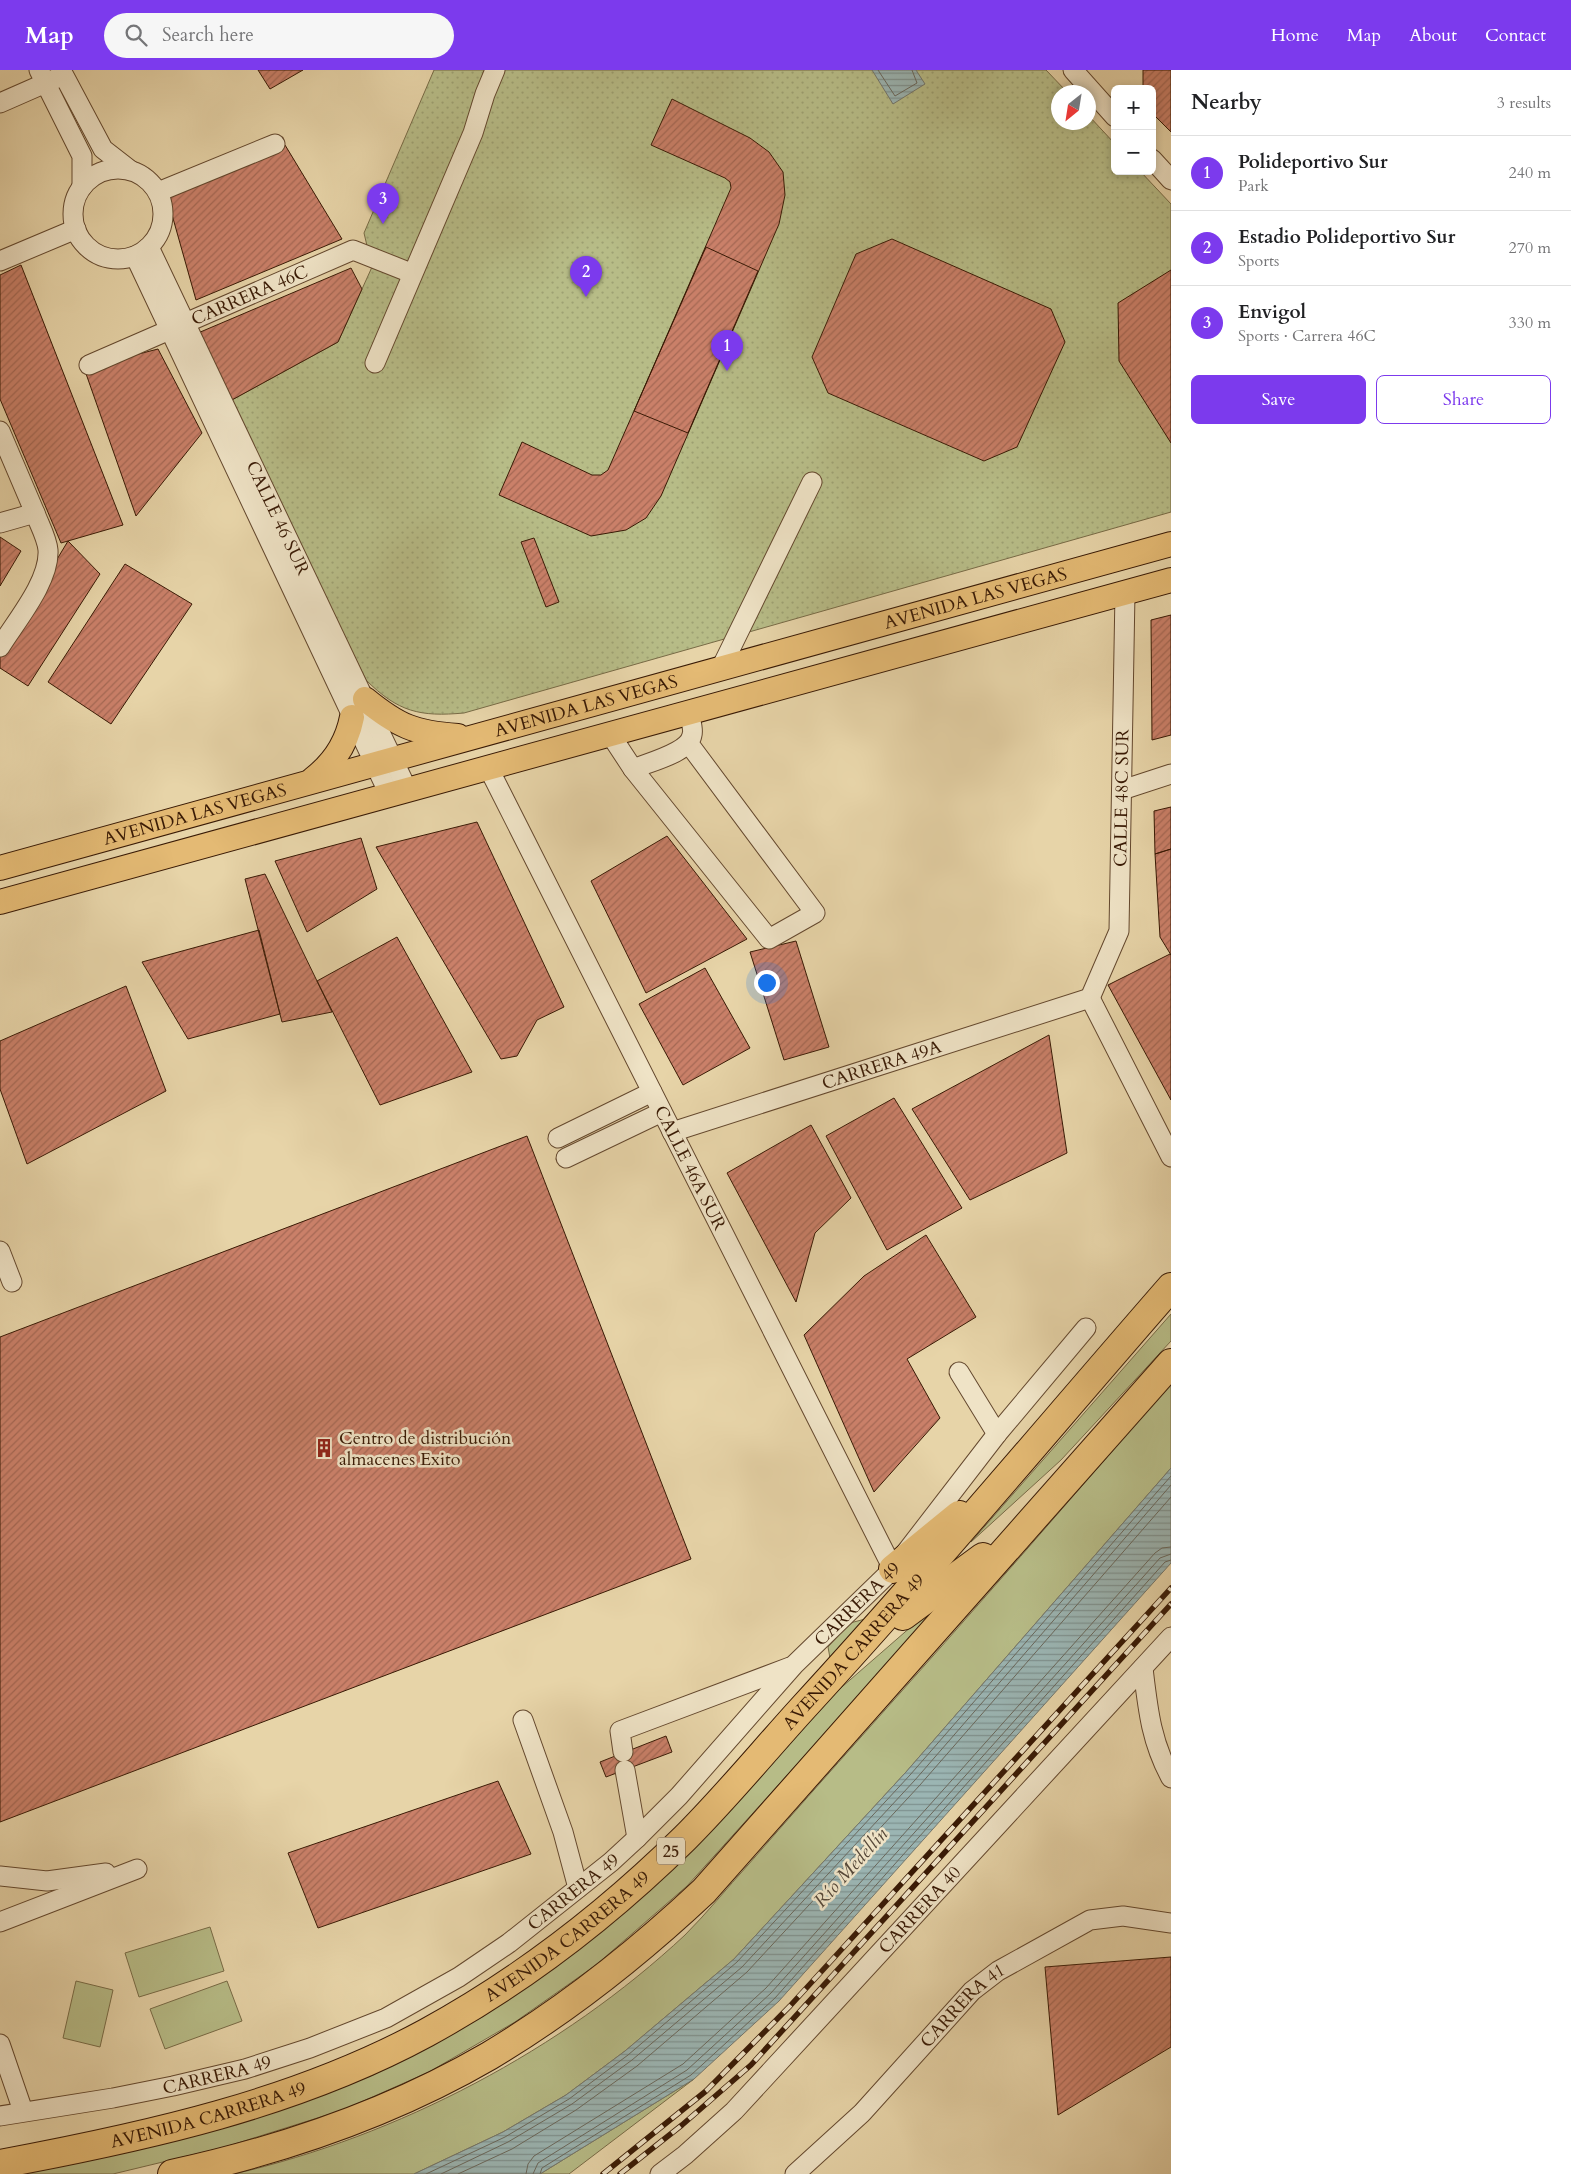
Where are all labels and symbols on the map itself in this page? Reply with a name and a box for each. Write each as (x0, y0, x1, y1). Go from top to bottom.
north arrow (1051, 85, 1096, 130)
pin: 3 (367, 183, 399, 224)
pin: 2 (570, 256, 602, 297)
street label: CARRERA 46C (187, 259, 312, 332)
pin: 1 (711, 330, 743, 371)
street label: CALLE 46 SUR (240, 457, 316, 580)
street label: AVENIDA LAS VEGAS (881, 561, 1070, 636)
street label: AVENIDA LAS VEGAS (492, 669, 681, 744)
street label: CALLE 48C SUR (1108, 729, 1136, 867)
street label: AVENIDA LAS VEGAS (100, 777, 289, 852)
your location (754, 970, 780, 996)
street label: CARRERA 49A (819, 1034, 945, 1096)
street label: CALLE 46A SUR (648, 1101, 732, 1235)
place label: Centro de distribución almacenes Exito (339, 1426, 512, 1472)
building icon: Centro de distribución almacenes Exito (313, 1437, 335, 1459)
street label: CARRERA 49 (809, 1557, 907, 1652)
street label: AVENIDA CARRERA 49 (777, 1568, 931, 1736)
water label: Río Medellín (808, 1822, 894, 1913)
road number: 25 (657, 1838, 685, 1864)
street label: CARRERA 49 (522, 1848, 625, 1937)
street label: CARRERA 40 (873, 1861, 967, 1959)
street label: AVENIDA CARRERA 49 (480, 1865, 655, 2008)
street label: CARRERA 41 (915, 1958, 1010, 2054)
street label: CARRERA 49 (161, 2049, 275, 2101)
street label: AVENIDA CARRERA 49 (108, 2076, 310, 2155)

